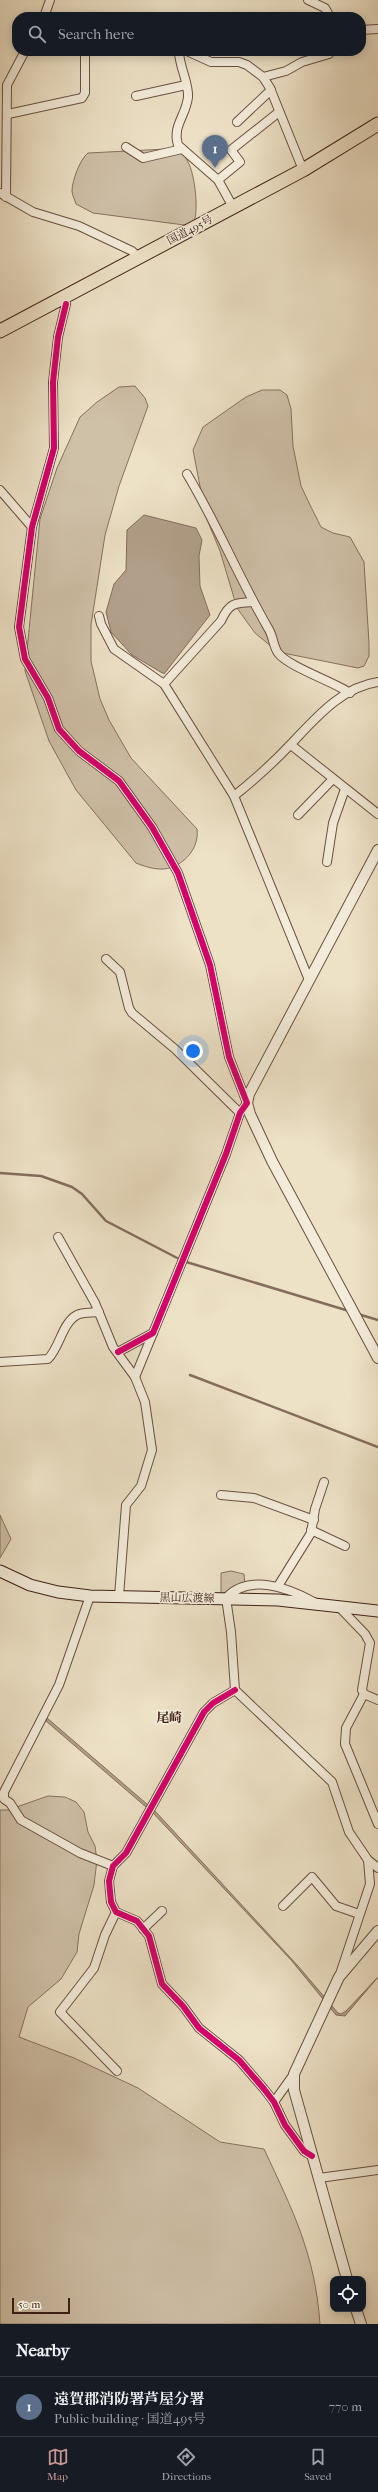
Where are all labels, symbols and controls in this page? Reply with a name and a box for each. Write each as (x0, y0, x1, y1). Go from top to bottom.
search box (12, 12, 366, 56)
icon: search (26, 23, 48, 45)
text: Search here (58, 25, 134, 43)
pin: 1 (202, 135, 228, 168)
street label: 国道495号 (165, 213, 215, 247)
your location (183, 1041, 203, 1061)
street label: 黒山広渡線 (159, 1591, 215, 1605)
district label: 尾崎 (156, 1710, 182, 1725)
map controls (330, 2276, 366, 2312)
button: locate (330, 2276, 366, 2312)
scale bar (12, 2296, 70, 2315)
text: 50 m (18, 2298, 40, 2311)
text: Nearby (16, 2340, 70, 2360)
text: 遠賀郡消防署芦屋分署 (54, 2390, 204, 2408)
text: 1 (27, 2399, 31, 2414)
text: 770 m (329, 2399, 362, 2414)
text: Public building · 国道495号 (54, 2411, 206, 2426)
tab: Map (47, 2446, 69, 2483)
tab: Directions (162, 2446, 211, 2483)
tab: Saved (304, 2446, 331, 2483)

